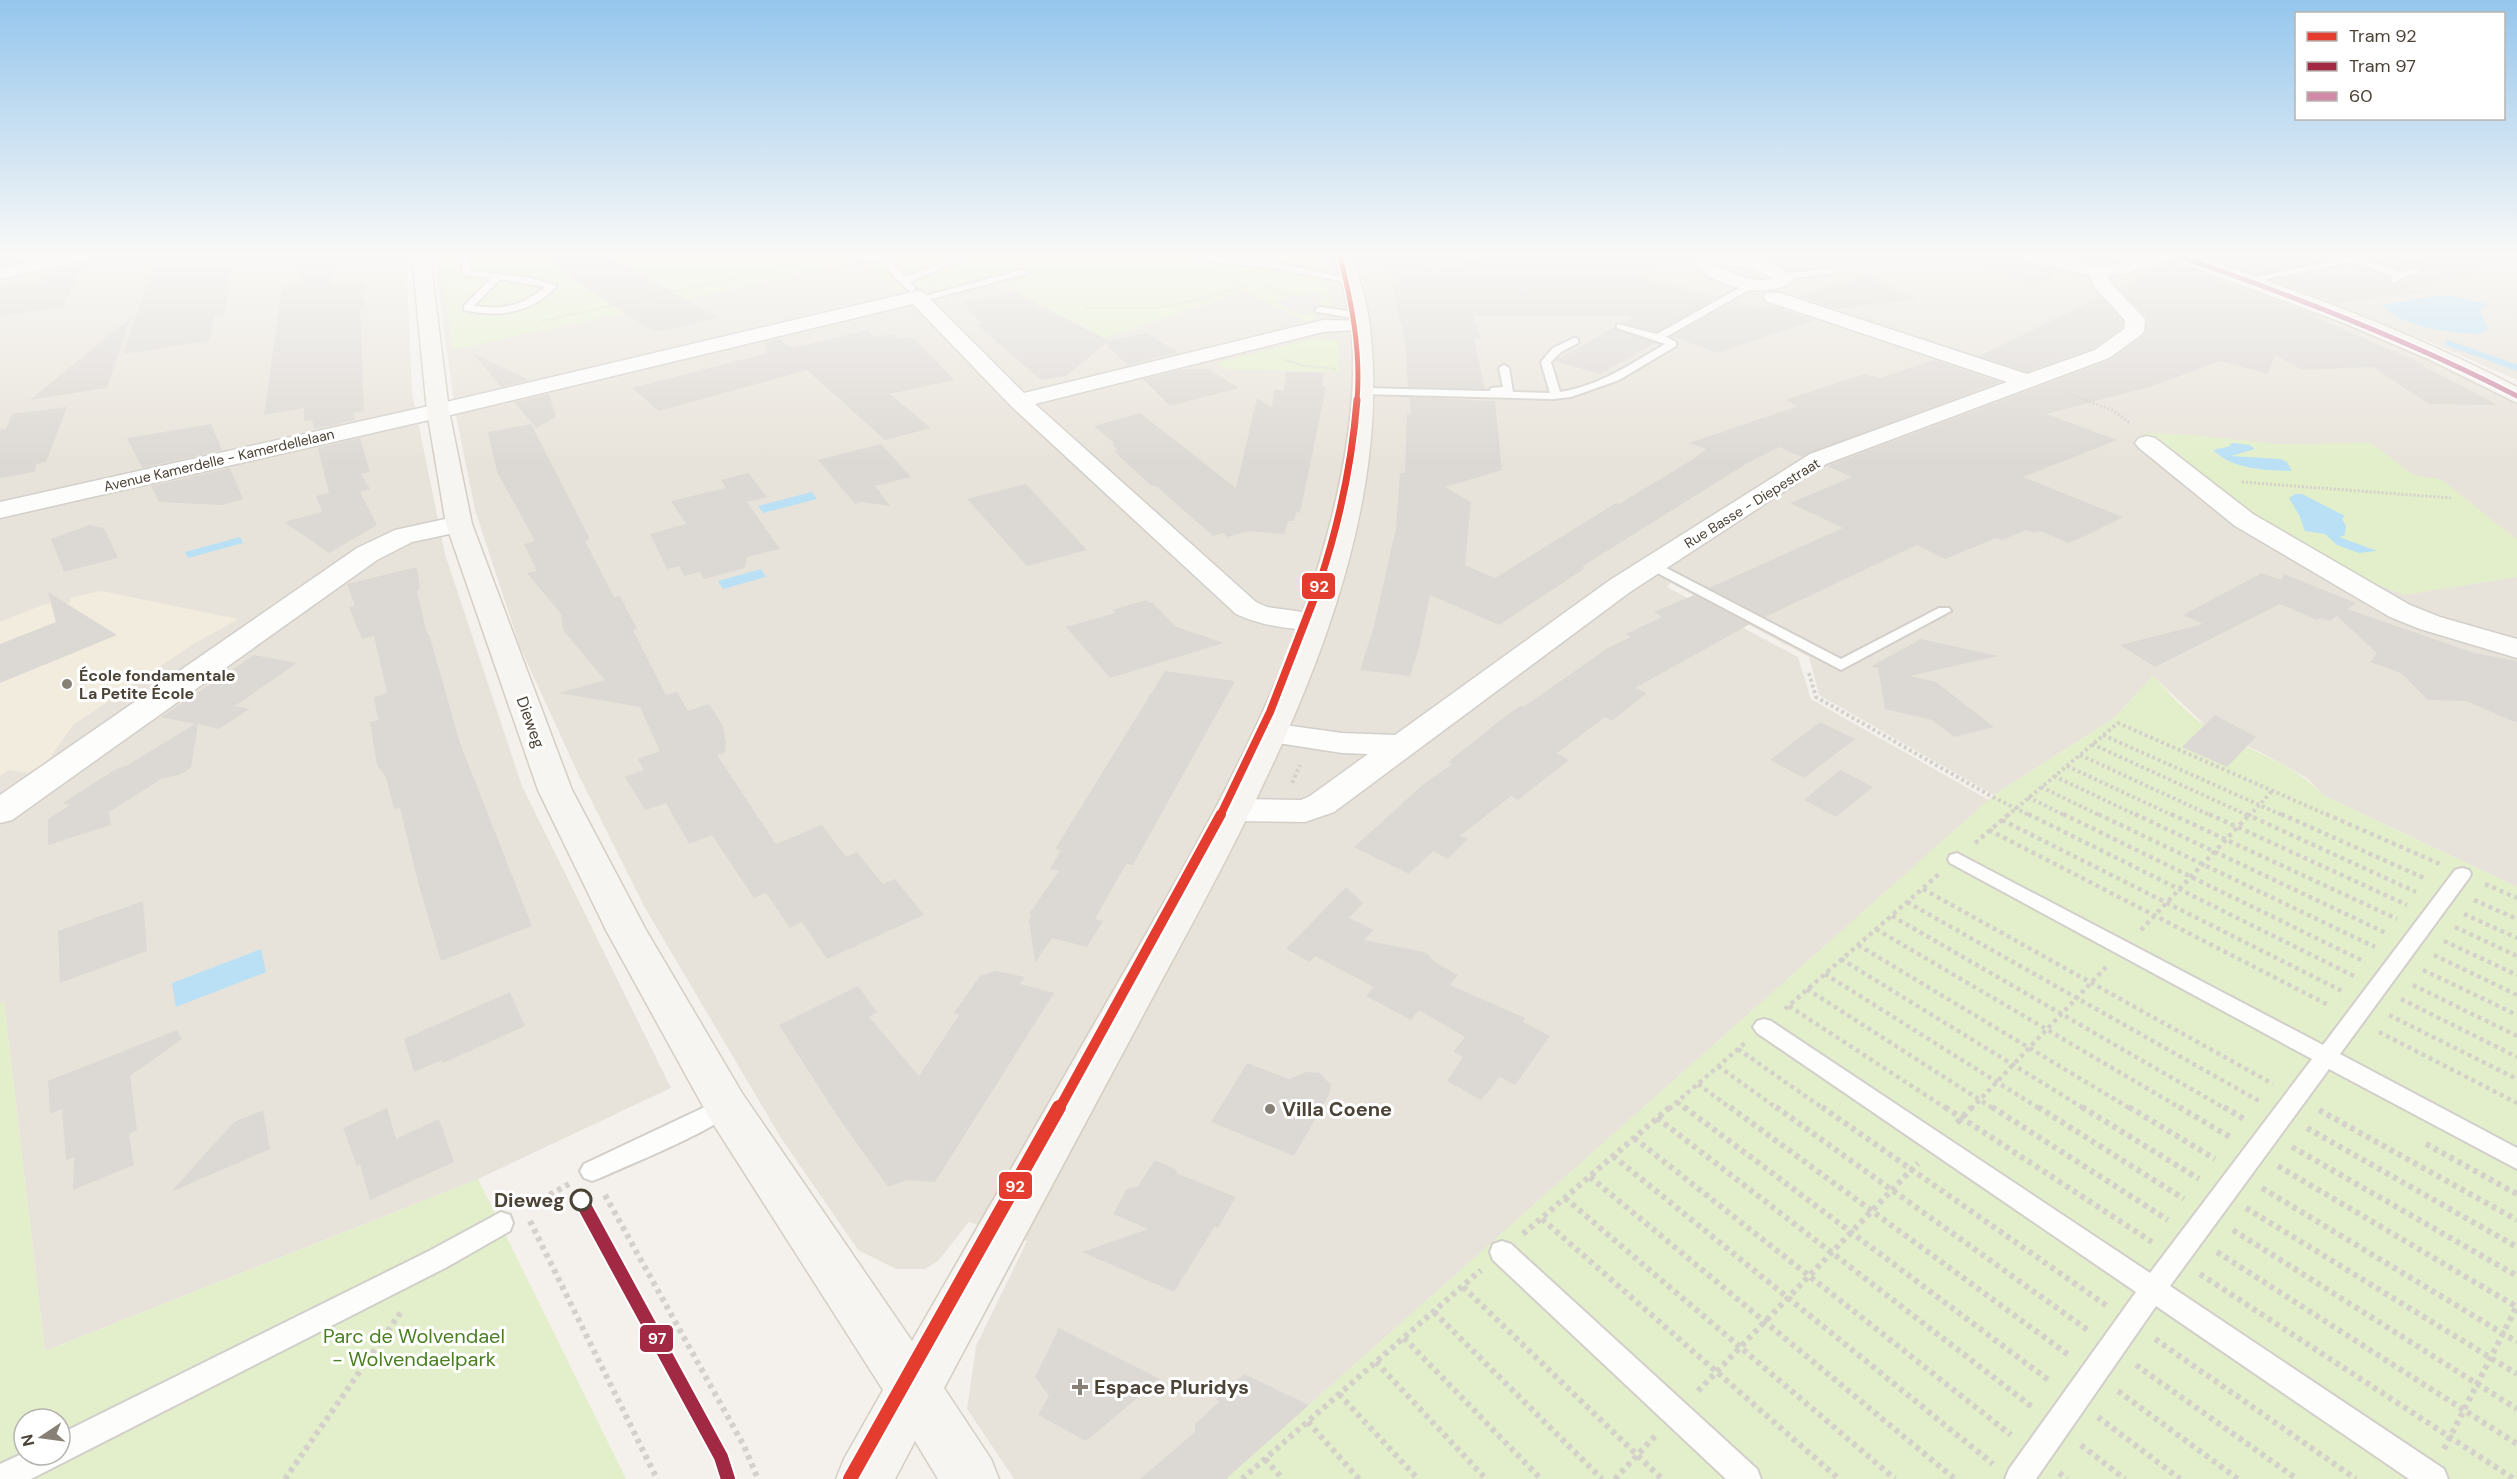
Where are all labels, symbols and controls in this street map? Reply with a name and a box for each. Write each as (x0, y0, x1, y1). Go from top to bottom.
legend (2295, 12, 2505, 120)
text: Tram 92 (2349, 24, 2417, 48)
text: Tram 97 (2349, 54, 2416, 78)
text: 60 (2349, 84, 2373, 108)
street label: Avenue Kamerdelle - Kamerdellelaan (102, 425, 336, 495)
street label: Rue Basse - Diepestraat (1681, 454, 1823, 552)
line badge: 92 (1301, 572, 1336, 600)
text: 92 (1309, 576, 1329, 597)
place label: École fondamentale La Petite École (79, 665, 235, 704)
marker: École fondamentale La Petite École (60, 677, 74, 691)
street label: Dieweg (512, 693, 550, 751)
place label: Villa Coene (1282, 1096, 1392, 1122)
marker: Villa Coene (1263, 1102, 1277, 1116)
line badge: 92 (998, 1171, 1033, 1200)
text: 92 (1005, 1176, 1025, 1197)
place label: Dieweg (494, 1187, 565, 1213)
marker: Dieweg (570, 1189, 592, 1211)
park label: Parc de Wolvendael - Wolvendaelpark (323, 1323, 505, 1372)
line badge: 97 (639, 1324, 674, 1353)
text: 97 (648, 1328, 667, 1349)
place label: Espace Pluridys (1094, 1374, 1249, 1400)
marker: Espace Pluridys (1071, 1378, 1089, 1396)
north arrow (12, 1407, 72, 1467)
text: N (16, 1432, 39, 1448)

